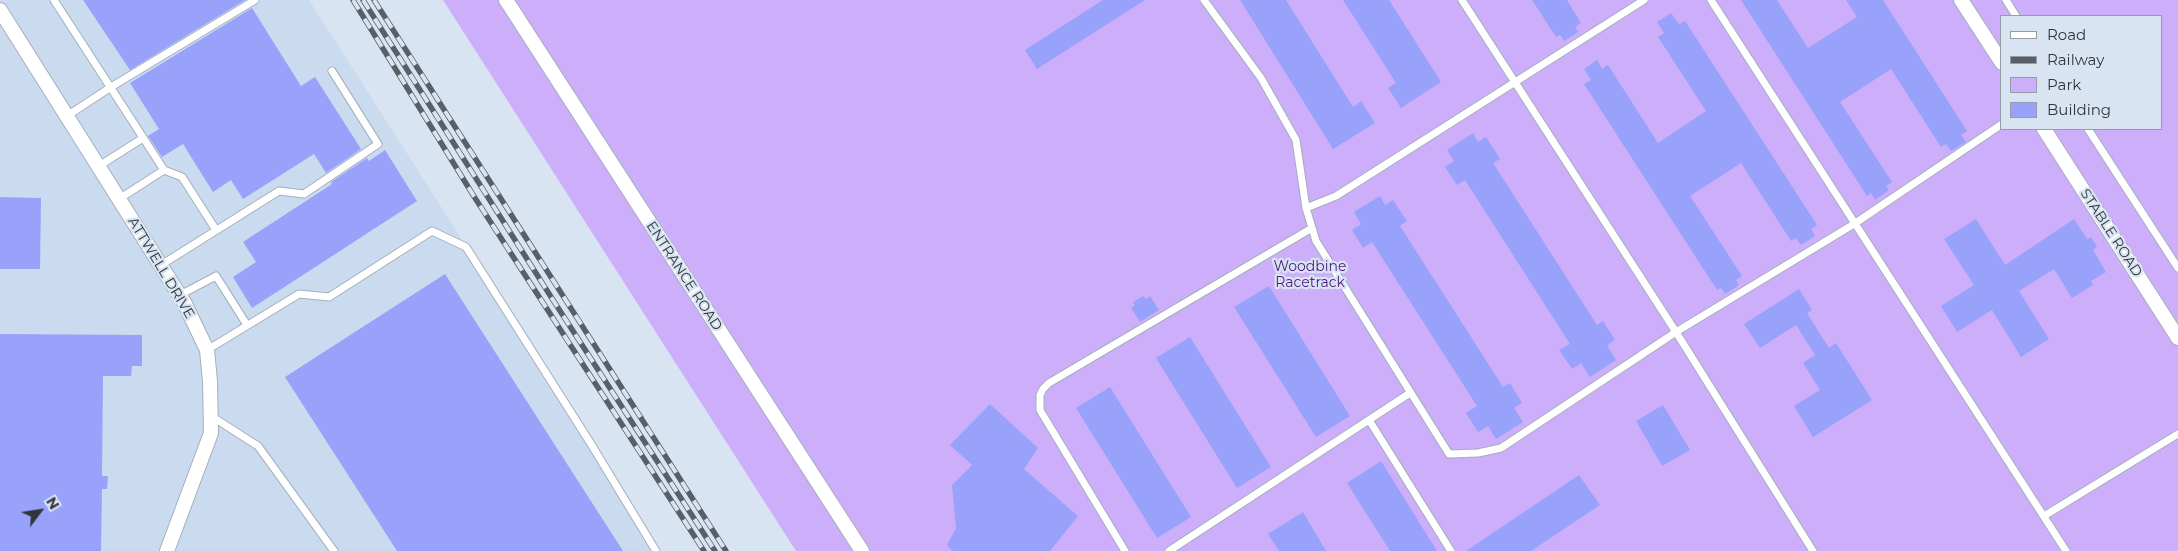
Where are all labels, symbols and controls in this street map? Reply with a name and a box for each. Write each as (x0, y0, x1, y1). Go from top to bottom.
legend (2000, 15, 2163, 130)
text: Road (2047, 25, 2086, 44)
text: Railway (2047, 50, 2104, 69)
text: Park (2047, 75, 2081, 94)
text: Building (2047, 100, 2111, 119)
street label: STABLE ROAD (2076, 186, 2146, 280)
street label: ATTWELL DRIVE (124, 214, 198, 322)
street label: ENTRANCE ROAD (642, 218, 726, 334)
park label: Woodbine Racetrack (1273, 259, 1347, 292)
north arrow (15, 486, 65, 536)
text: N (42, 494, 63, 513)

